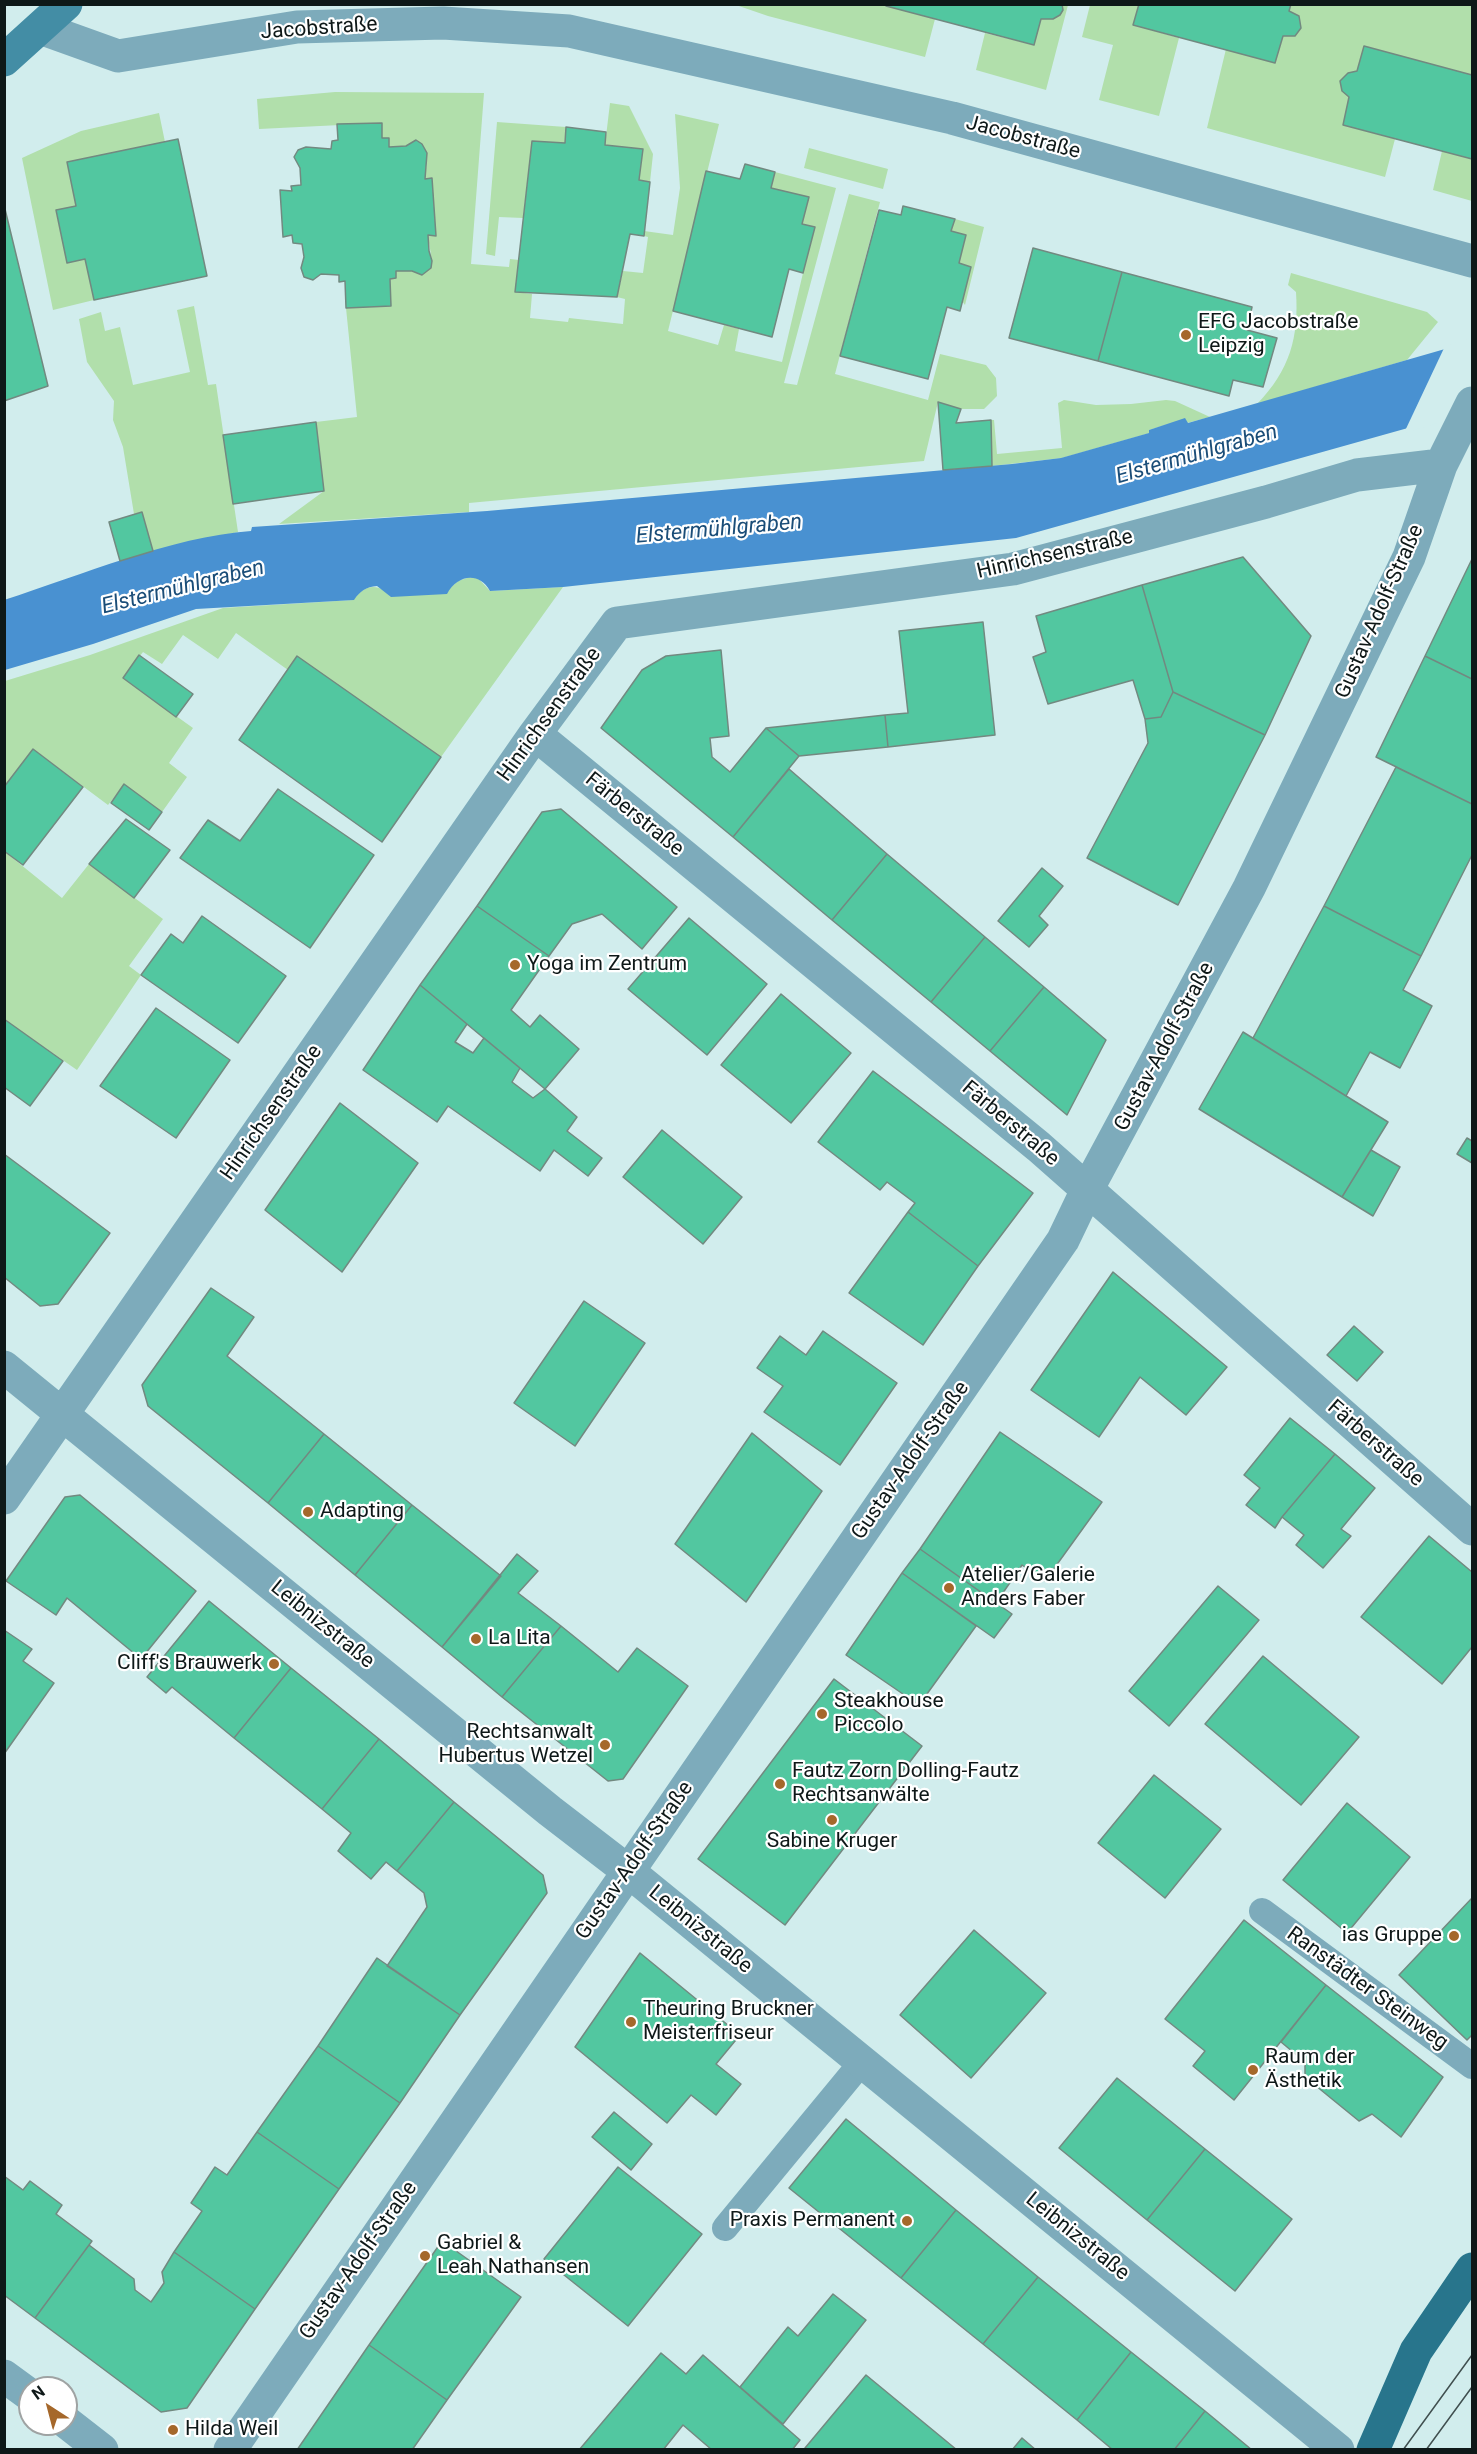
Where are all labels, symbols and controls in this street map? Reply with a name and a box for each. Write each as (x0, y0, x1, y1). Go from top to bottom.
street label: Jacobstraße (260, 12, 378, 46)
street label: Jacobstraße (963, 111, 1083, 165)
place label: EFG Jacobstraße Leipzig (1198, 310, 1358, 360)
marker: EFG Jacobstraße Leipzig (1179, 328, 1193, 342)
water label: Elstermühlgraben (1113, 419, 1281, 491)
water label: Elstermühlgraben (635, 510, 803, 550)
street label: Gustav-Adolf-Straße (1330, 521, 1430, 703)
street label: Hinrichsenstraße (974, 525, 1136, 585)
water label: Elstermühlgraben (99, 555, 267, 621)
street label: Hinrichsenstraße (493, 643, 607, 787)
street label: Färberstraße (580, 768, 688, 862)
place label: Yoga im Zentrum (527, 952, 687, 978)
marker: Yoga im Zentrum (508, 958, 522, 972)
street label: Gustav-Adolf-Straße (1110, 958, 1220, 1136)
street label: Hinrichsenstraße (216, 1040, 328, 1186)
street label: Färberstraße (956, 1076, 1064, 1172)
street label: Gustav-Adolf-Straße (847, 1377, 975, 1545)
street label: Färberstraße (1322, 1395, 1428, 1493)
place label: Adapting (320, 1499, 404, 1525)
marker: Adapting (301, 1505, 315, 1519)
place label: Atelier/Galerie Anders Faber (961, 1563, 1095, 1613)
street label: Leibnizstraße (265, 1576, 379, 1674)
marker: Atelier/Galerie Anders Faber (942, 1581, 956, 1595)
place label: La Lita (488, 1626, 551, 1652)
marker: La Lita (469, 1632, 483, 1646)
place label: Cliff's Brauwerk (117, 1651, 262, 1677)
marker: Cliff's Brauwerk (267, 1657, 281, 1671)
place label: Steakhouse Piccolo (834, 1689, 944, 1739)
marker: Steakhouse Piccolo (815, 1707, 829, 1721)
place label: Rechtsanwalt Hubertus Wetzel (439, 1720, 593, 1770)
marker: Rechtsanwalt Hubertus Wetzel (598, 1738, 612, 1752)
place label: Fautz Zorn Dolling-Fautz Rechtsanwälte (792, 1759, 1019, 1809)
street label: Gustav-Adolf-Straße (571, 1777, 699, 1945)
marker: Fautz Zorn Dolling-Fautz Rechtsanwälte (773, 1777, 787, 1791)
marker: Sabine Kruger (825, 1813, 839, 1827)
place label: Sabine Kruger (767, 1829, 897, 1855)
street label: Leibnizstraße (643, 1881, 757, 1979)
street label: Ranstädter Steinweg (1281, 1922, 1453, 2056)
place label: ias Gruppe (1342, 1923, 1442, 1949)
marker: ias Gruppe (1447, 1929, 1461, 1943)
place label: Theuring Bruckner Meisterfriseur (643, 1997, 814, 2047)
marker: Theuring Bruckner Meisterfriseur (624, 2015, 638, 2029)
place label: Raum der Ästhetik (1265, 2045, 1355, 2095)
marker: Raum der Ästhetik (1246, 2063, 1260, 2077)
street label: Gustav-Adolf-Straße (295, 2177, 423, 2345)
street label: Leibnizstraße (1020, 2188, 1134, 2286)
place label: Praxis Permanent (730, 2208, 895, 2234)
marker: Praxis Permanent (900, 2214, 914, 2228)
place label: Gabriel & Leah Nathansen (437, 2231, 589, 2281)
marker: Gabriel & Leah Nathansen (418, 2249, 432, 2263)
north arrow (18, 2376, 78, 2436)
text: N (28, 2382, 48, 2404)
place label: Hilda Weil (185, 2417, 278, 2443)
marker: Hilda Weil (166, 2423, 180, 2437)

